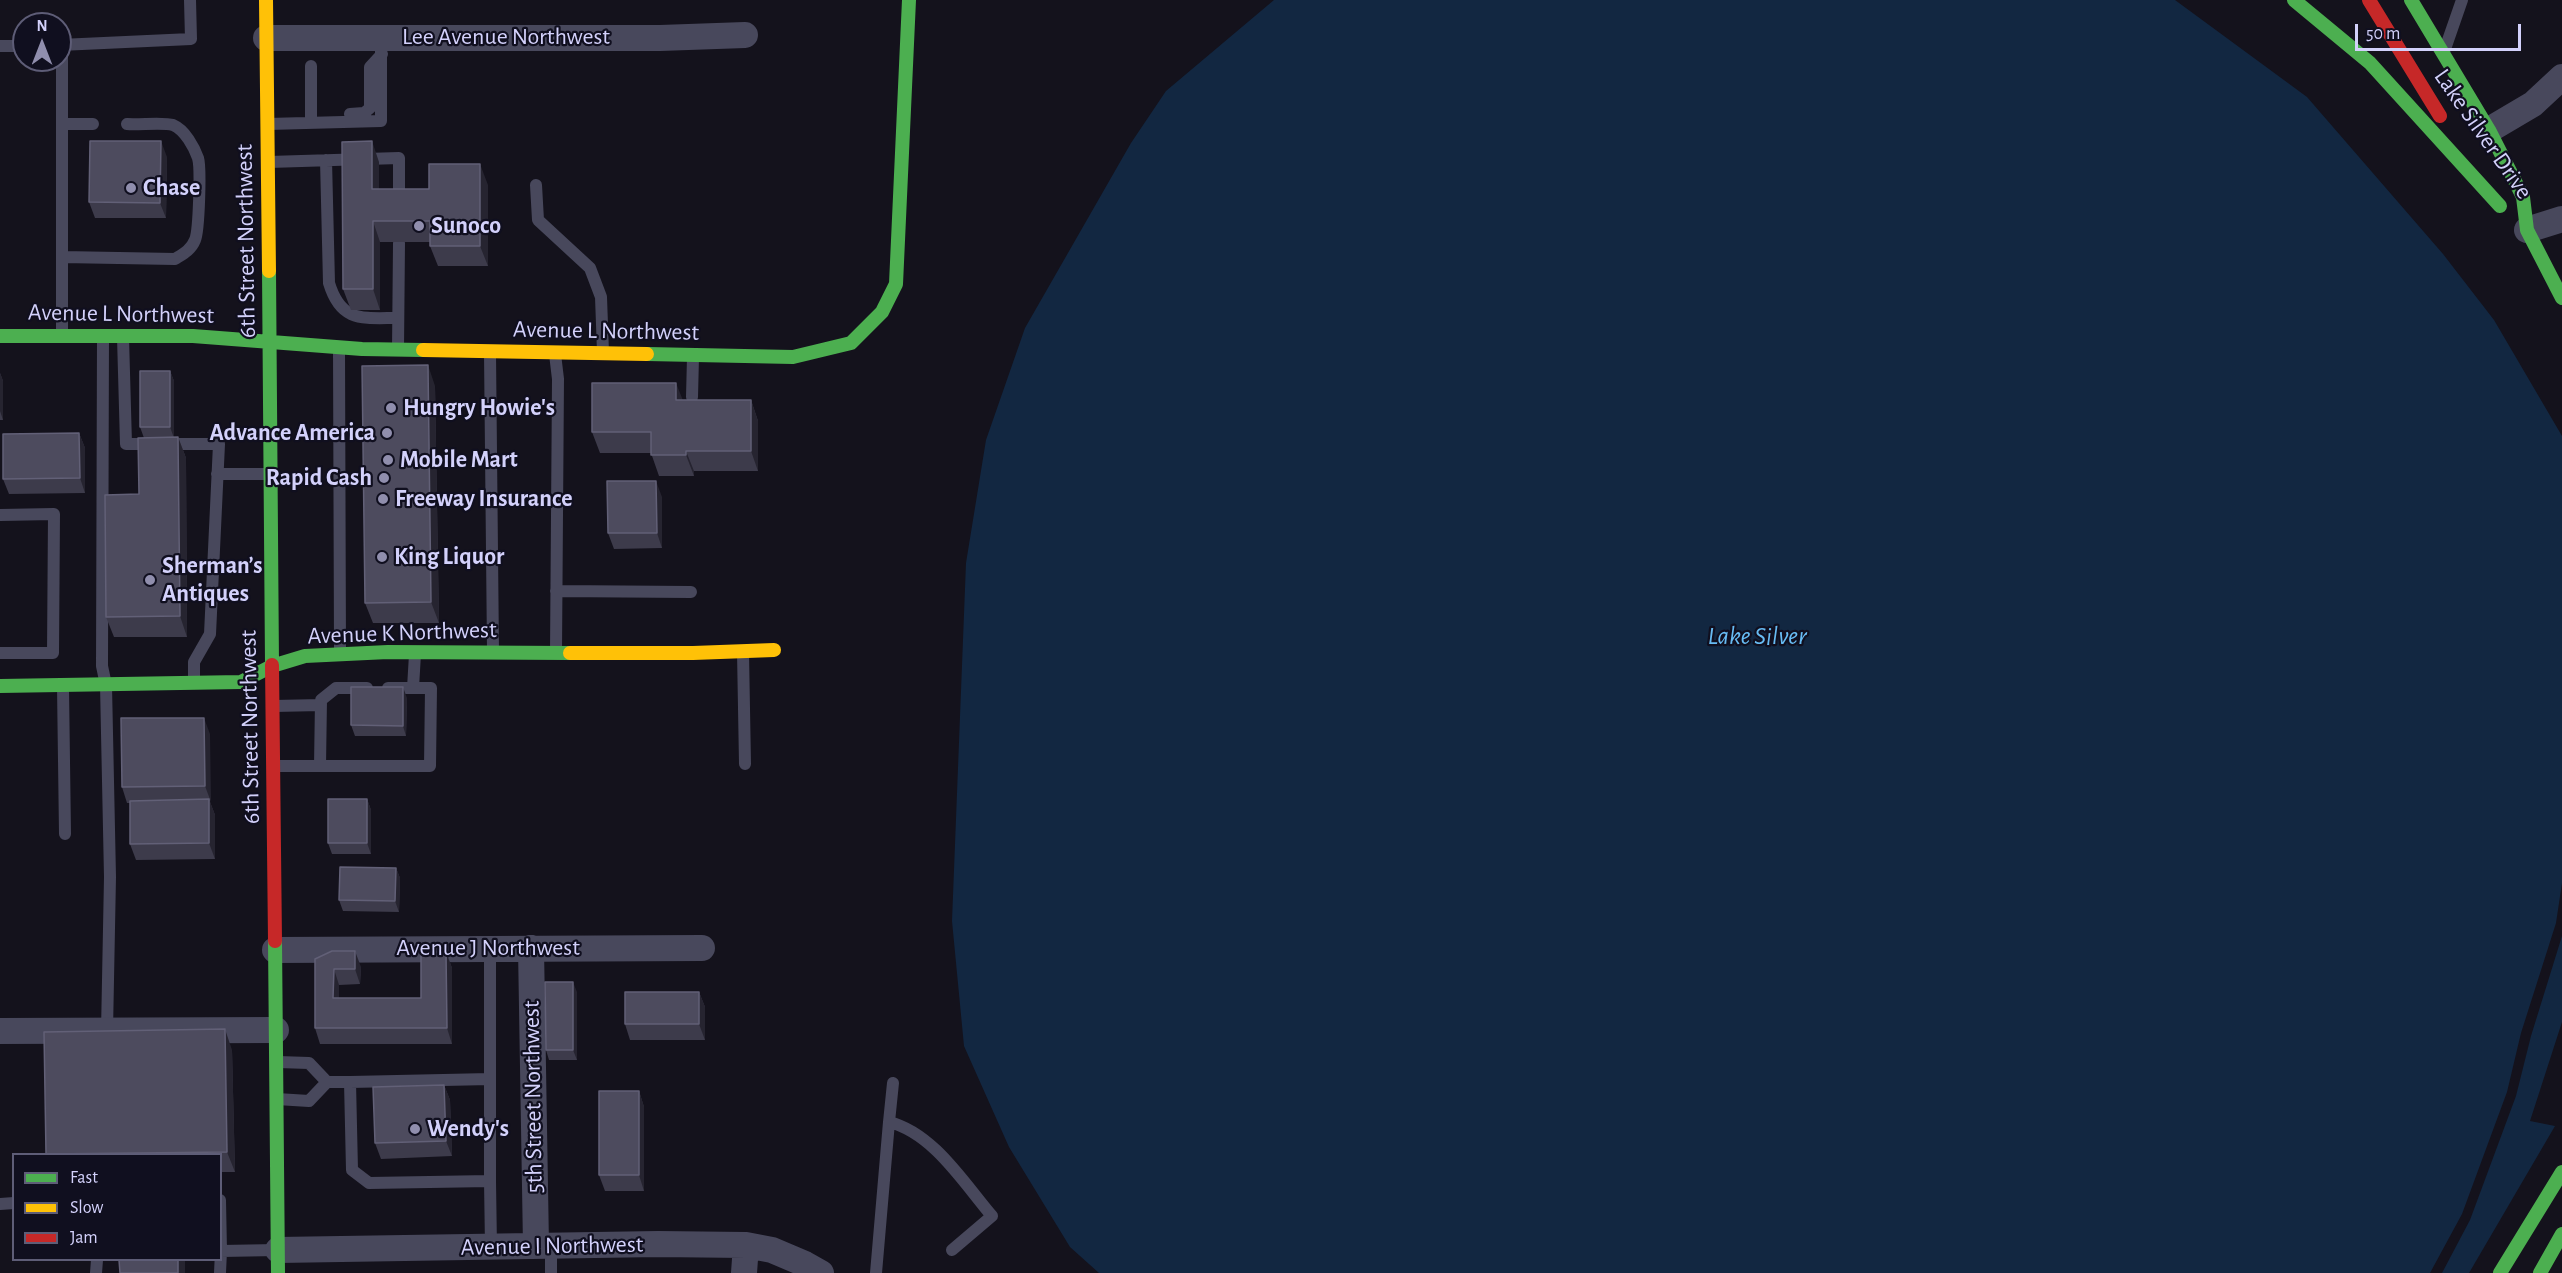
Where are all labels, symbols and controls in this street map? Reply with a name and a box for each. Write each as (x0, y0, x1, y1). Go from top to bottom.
north arrow (12, 12, 72, 72)
scale bar (2358, 12, 2524, 50)
text: N (36, 18, 48, 34)
street label: Lee Avenue Northwest (402, 23, 610, 51)
text: 50 m (2366, 25, 2400, 43)
street label: Lake Silver Drive (2428, 63, 2538, 205)
street label: 6th Street Northwest (230, 144, 262, 338)
place label: Chase (143, 174, 200, 202)
marker: Chase (124, 181, 138, 195)
place label: Sunoco (431, 212, 501, 240)
marker: Sunoco (412, 219, 426, 233)
street label: Avenue L Northwest (28, 298, 214, 330)
street label: Avenue L Northwest (513, 315, 699, 347)
place label: Hungry Howie's (403, 394, 555, 422)
marker: Hungry Howie's (384, 401, 398, 415)
place label: Advance America (210, 419, 375, 447)
marker: Advance America (380, 426, 394, 440)
place label: Mobile Mart (400, 446, 518, 474)
marker: Mobile Mart (381, 453, 395, 467)
place label: Rapid Cash (266, 464, 372, 492)
marker: Rapid Cash (377, 471, 391, 485)
place label: Freeway Insurance (395, 485, 573, 513)
marker: Freeway Insurance (376, 492, 390, 506)
place label: King Liquor (394, 543, 504, 571)
marker: King Liquor (375, 550, 389, 564)
place label: Sherman’s Antiques (162, 552, 263, 608)
marker: Sherman’s Antiques (143, 573, 157, 587)
street label: Avenue K Northwest (307, 615, 497, 651)
water label: Lake Silver (1707, 620, 1807, 652)
street label: 6th Street Northwest (234, 630, 266, 824)
street label: Avenue J Northwest (396, 934, 580, 962)
street label: 5th Street Northwest (517, 1000, 549, 1194)
place label: Wendy's (427, 1115, 509, 1143)
marker: Wendy's (408, 1122, 422, 1136)
legend (12, 1153, 222, 1261)
text: Fast (70, 1169, 98, 1187)
text: Slow (70, 1199, 103, 1217)
text: Jam (70, 1229, 98, 1247)
street label: Avenue I Northwest (460, 1230, 644, 1262)

